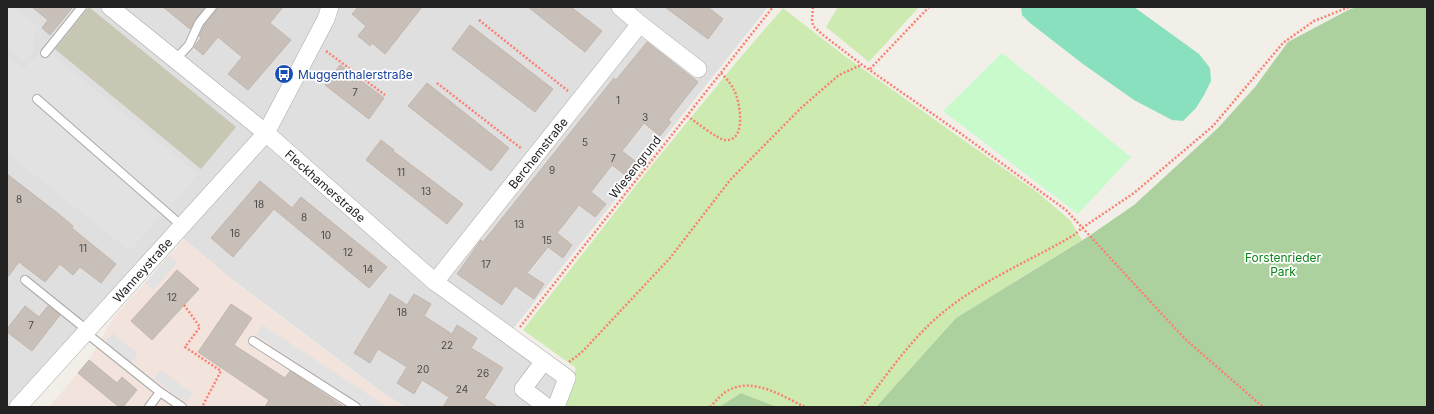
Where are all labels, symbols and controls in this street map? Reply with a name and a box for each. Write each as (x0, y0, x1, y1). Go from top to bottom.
bus stop icon: Muggenthalerstraße (273, 63, 295, 85)
place label: Muggenthalerstraße (298, 67, 413, 82)
house number: 7 (352, 86, 358, 98)
house number: 1 (616, 94, 620, 106)
house number: 3 (642, 111, 648, 123)
street label: Berchemstraße (505, 114, 570, 191)
street label: Wiesengrund (606, 133, 664, 201)
house number: 5 (582, 136, 588, 148)
street label: Fleckhamerstraße (282, 146, 369, 225)
house number: 7 (610, 152, 616, 164)
house number: 9 (549, 164, 555, 176)
house number: 11 (397, 166, 405, 178)
house number: 13 (421, 185, 431, 197)
house number: 8 (16, 193, 22, 205)
house number: 18 (254, 198, 264, 210)
house number: 8 (301, 211, 307, 223)
house number: 13 (514, 218, 524, 230)
house number: 16 (230, 227, 240, 239)
house number: 10 (321, 229, 331, 241)
house number: 15 (542, 234, 552, 246)
street label: Wanneystraße (109, 235, 175, 305)
house number: 11 (79, 242, 87, 254)
house number: 12 (343, 246, 353, 258)
park label: Forstenrieder Park (1245, 250, 1321, 279)
house number: 17 (481, 258, 491, 270)
house number: 14 (363, 263, 373, 275)
house number: 12 (167, 291, 177, 303)
house number: 18 (397, 306, 407, 318)
house number: 7 (28, 319, 34, 331)
house number: 22 (441, 339, 453, 351)
house number: 20 (417, 363, 429, 375)
house number: 26 (477, 367, 489, 379)
house number: 24 (456, 383, 468, 395)

